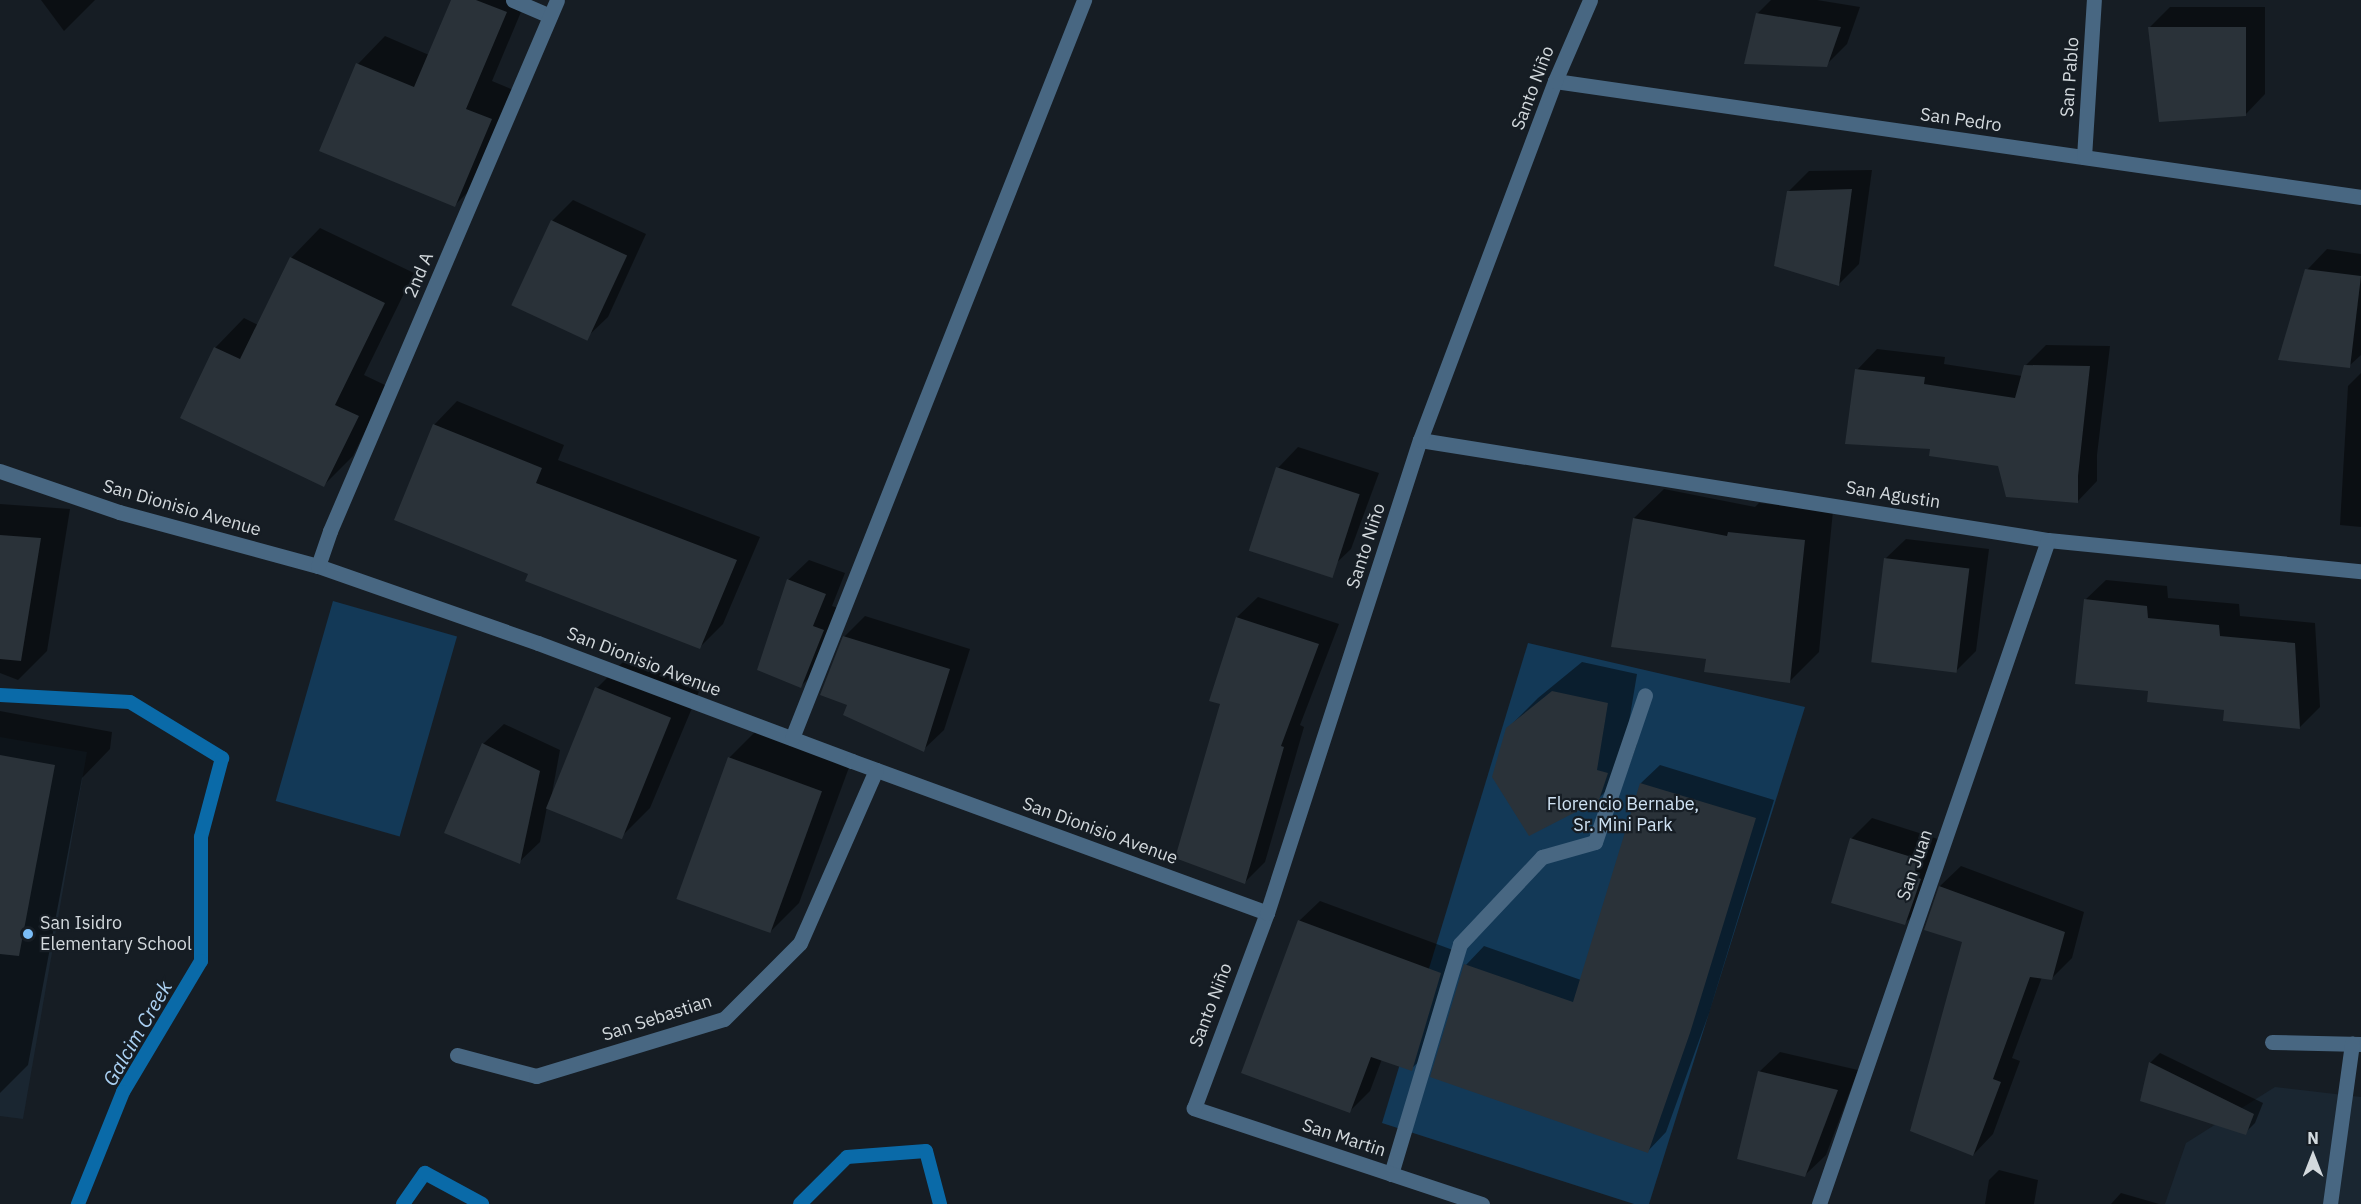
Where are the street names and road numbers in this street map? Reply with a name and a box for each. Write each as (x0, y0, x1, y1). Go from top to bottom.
street label: San Pablo (2056, 36, 2084, 118)
street label: Santo Niño (1507, 43, 1559, 133)
street label: San Pedro (1919, 104, 2003, 136)
street label: 2nd A (400, 249, 438, 301)
street label: San Dionisio Avenue (100, 475, 264, 541)
street label: San Agustin (1844, 477, 1942, 513)
street label: Santo Niño (1342, 501, 1390, 591)
street label: San Dionisio Avenue (564, 623, 724, 701)
street label: San Dionisio Avenue (1019, 793, 1181, 869)
street label: San Juan (1893, 827, 1937, 903)
street label: Santo Niño (1185, 960, 1237, 1050)
street label: San Sebastian (599, 990, 715, 1046)
street label: San Martin (1300, 1114, 1388, 1162)

